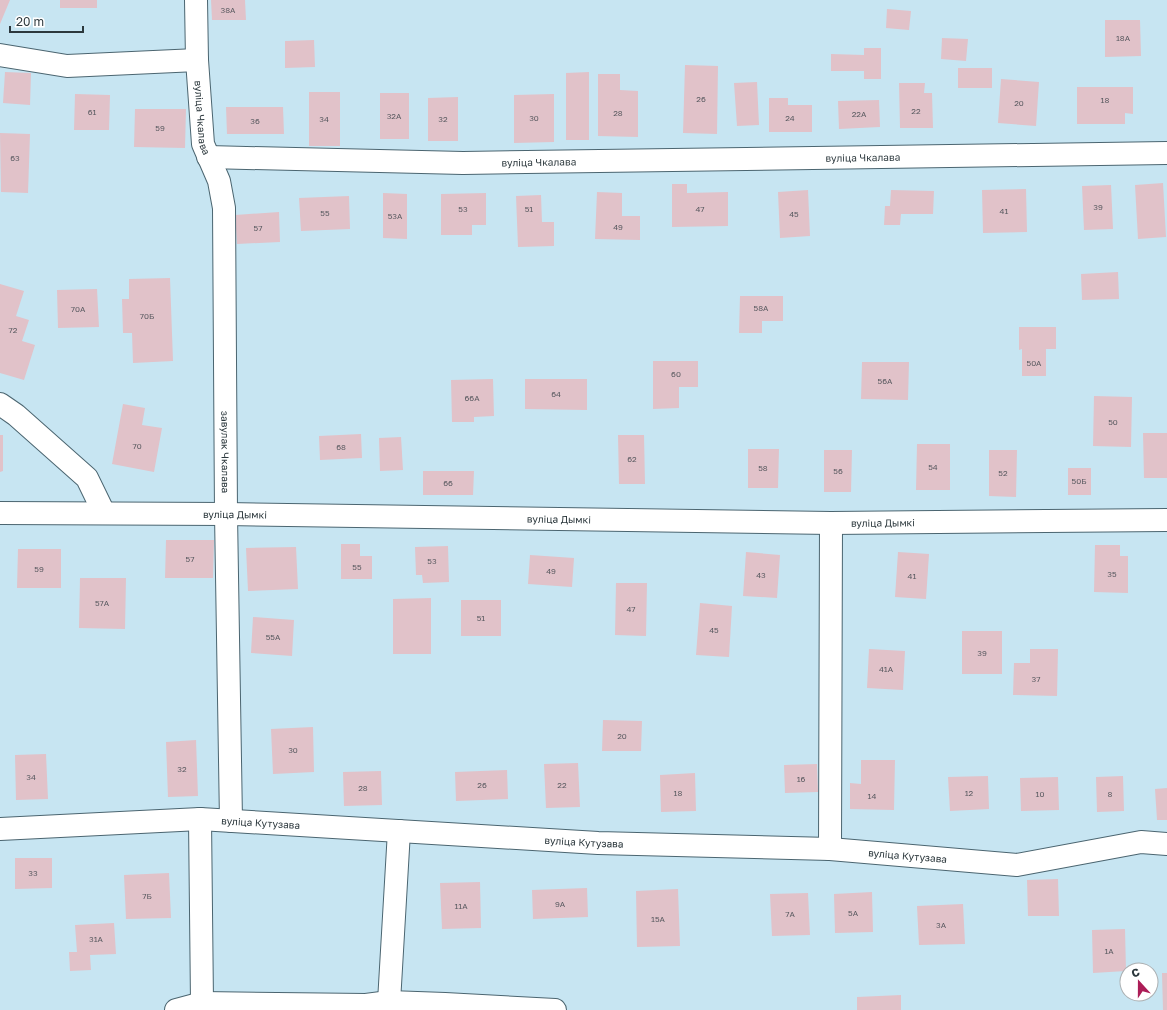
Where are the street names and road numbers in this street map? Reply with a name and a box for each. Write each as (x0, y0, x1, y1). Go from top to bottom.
street label: вуліца Чкалава (192, 80, 213, 157)
street label: вуліца Чкалава (825, 151, 900, 164)
street label: вуліца Чкалава (501, 155, 576, 168)
street label: завулак Чкалава (219, 411, 232, 493)
street label: вуліца Дымкі (203, 508, 267, 521)
street label: вуліца Дымкі (527, 512, 591, 525)
street label: вуліца Дымкі (851, 516, 915, 529)
street label: вуліца Кутузава (221, 814, 300, 831)
street label: вуліца Кутузава (544, 834, 624, 850)
street label: вуліца Кутузава (868, 846, 948, 865)

